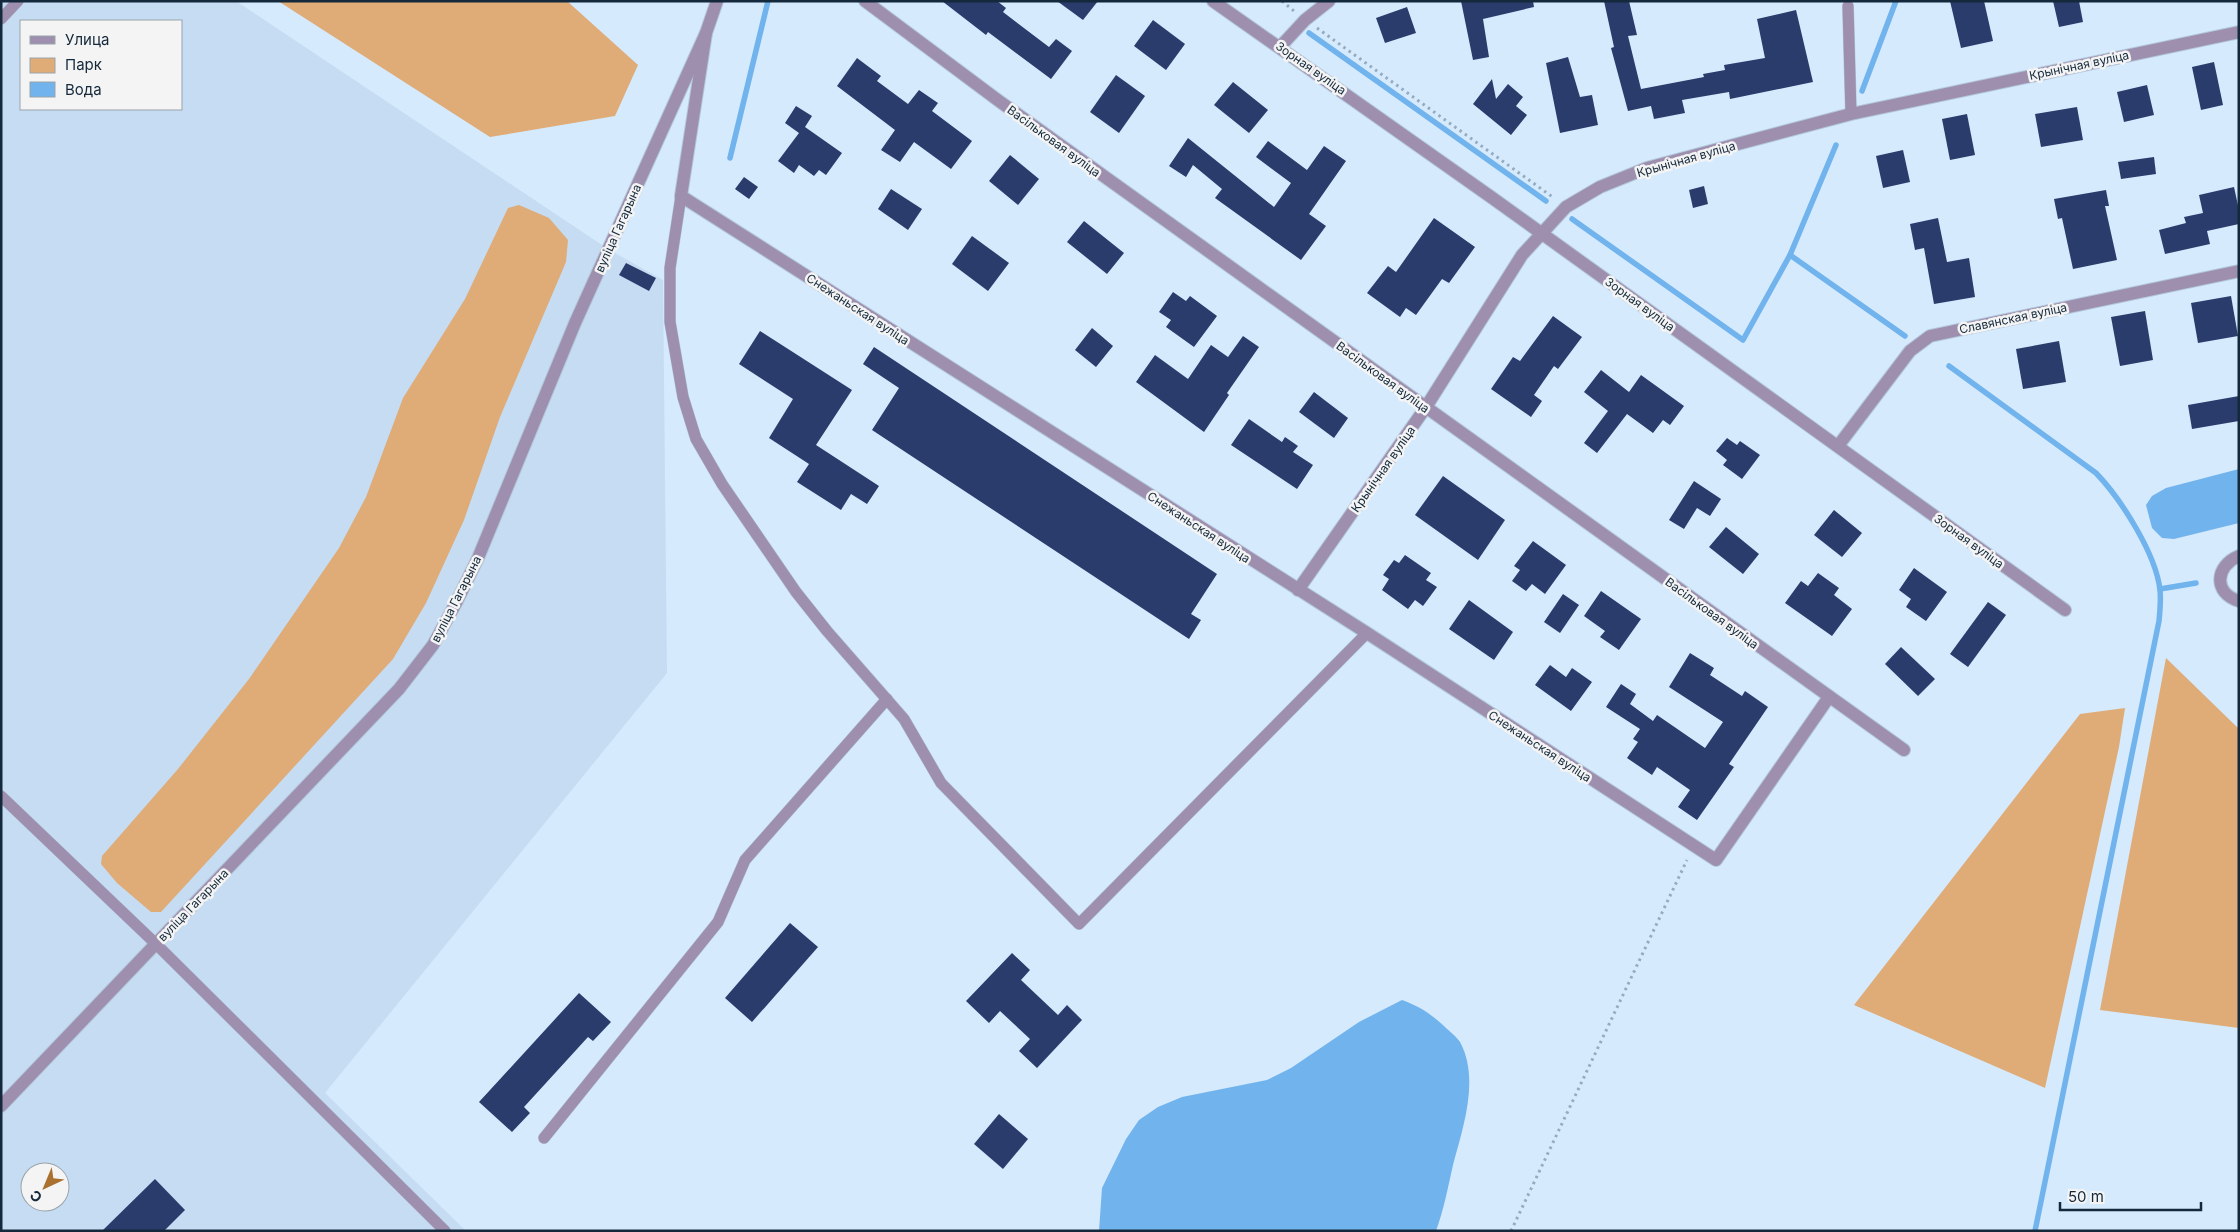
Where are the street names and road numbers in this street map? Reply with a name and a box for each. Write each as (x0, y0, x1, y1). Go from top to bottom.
street label: Зорная вуліца (1273, 38, 1349, 98)
street label: Крынічная вуліца (2028, 47, 2130, 83)
street label: Васільковая вуліца (1004, 102, 1104, 180)
street label: Крынічная вуліца (1635, 138, 1737, 180)
street label: вуліца Гагарына (592, 182, 644, 274)
street label: Снежаньская вуліца (804, 270, 912, 348)
street label: Зорная вуліца (1602, 274, 1678, 334)
street label: Славянская вуліца (1958, 299, 2068, 337)
street label: Васільковая вуліца (1333, 338, 1433, 416)
street label: Крынічная вуліца (1348, 423, 1418, 515)
street label: Снежаньская вуліца (1145, 488, 1253, 566)
street label: Зорная вуліца (1931, 511, 2007, 571)
street label: вуліца Гагарына (428, 553, 484, 645)
street label: Васільковая вуліца (1662, 574, 1762, 652)
street label: Снежаньская вуліца (1486, 707, 1594, 785)
street label: вуліца Гагарына (155, 866, 231, 944)

